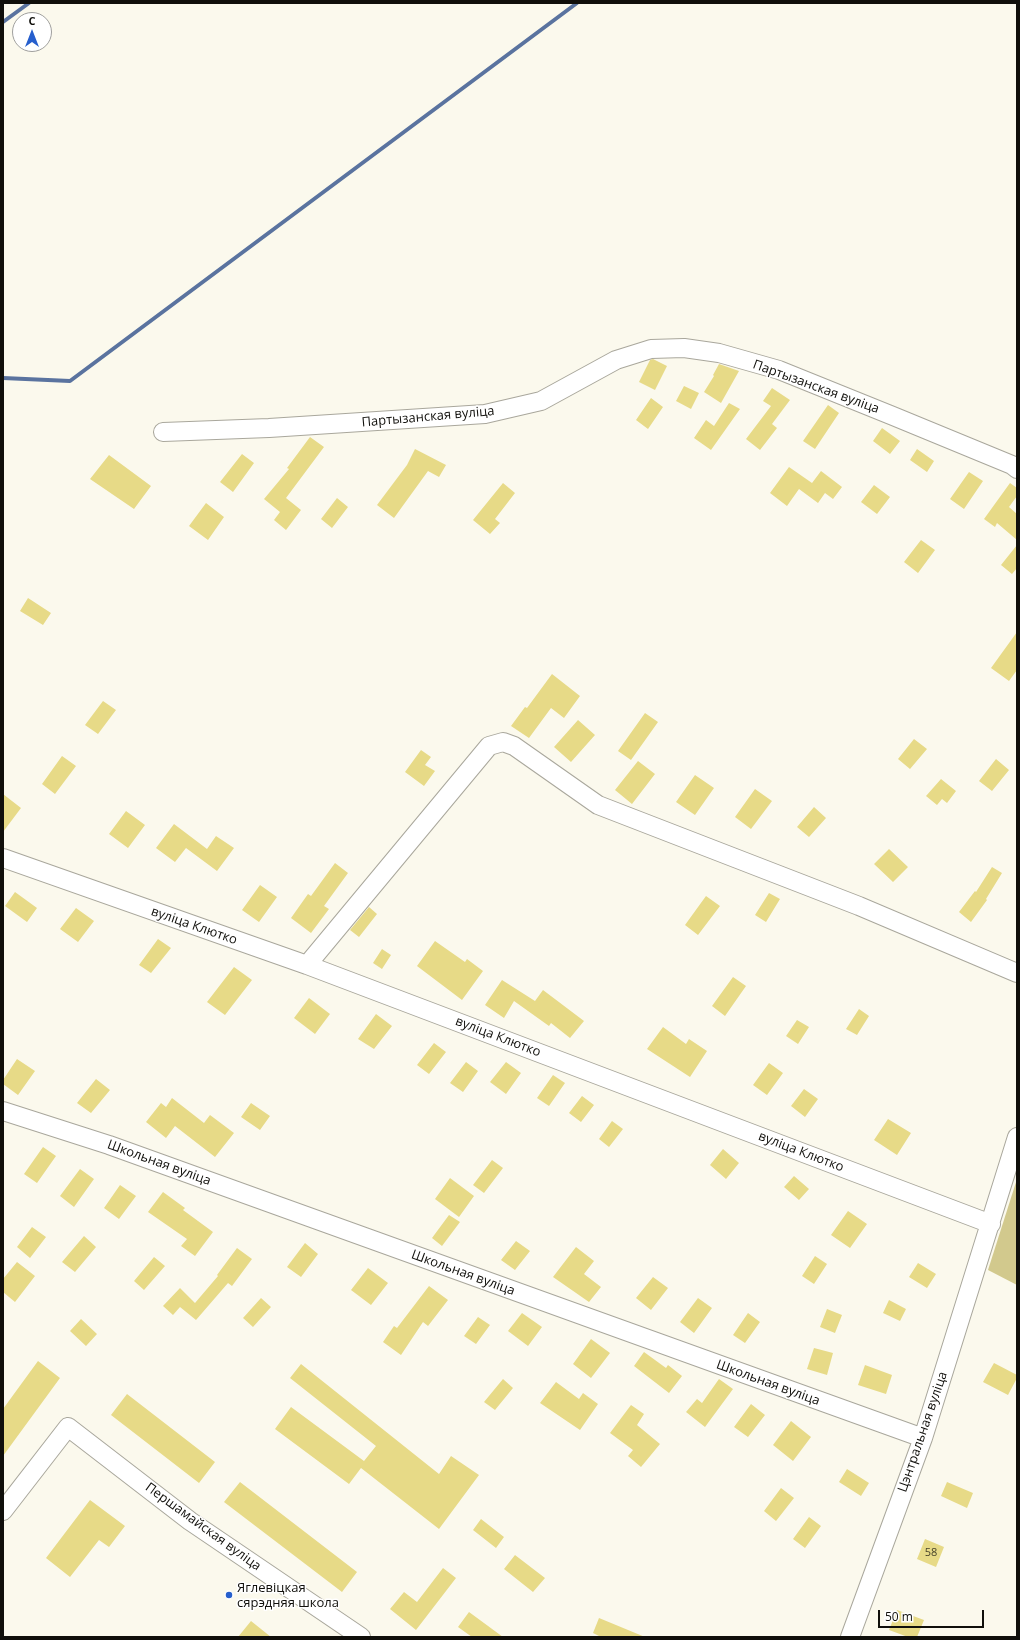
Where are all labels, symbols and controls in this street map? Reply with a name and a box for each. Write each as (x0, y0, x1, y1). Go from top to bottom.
north arrow (12, 12, 52, 52)
text: С (28, 13, 36, 28)
street label: Партызанская вуліца (751, 357, 881, 417)
street label: Партызанская вуліца (361, 403, 495, 431)
street label: вуліца Клютко (149, 904, 239, 948)
street label: вуліца Клютко (453, 1014, 543, 1060)
street label: вуліца Клютко (756, 1129, 846, 1175)
street label: Школьная вуліца (105, 1137, 213, 1189)
street label: Школьная вуліца (409, 1247, 517, 1299)
street label: Школьная вуліца (714, 1357, 822, 1409)
street label: Цэнтральная вуліца (895, 1370, 951, 1494)
street label: Першамайская вуліца (142, 1480, 264, 1574)
house number: 58 (925, 1546, 937, 1560)
place label: Яглевіцкая сярэдняя школа (237, 1580, 339, 1611)
marker: Яглевіцкая сярэдняя школа (224, 1590, 234, 1600)
scale bar (880, 1602, 986, 1628)
text: 50 m (885, 1608, 913, 1625)

